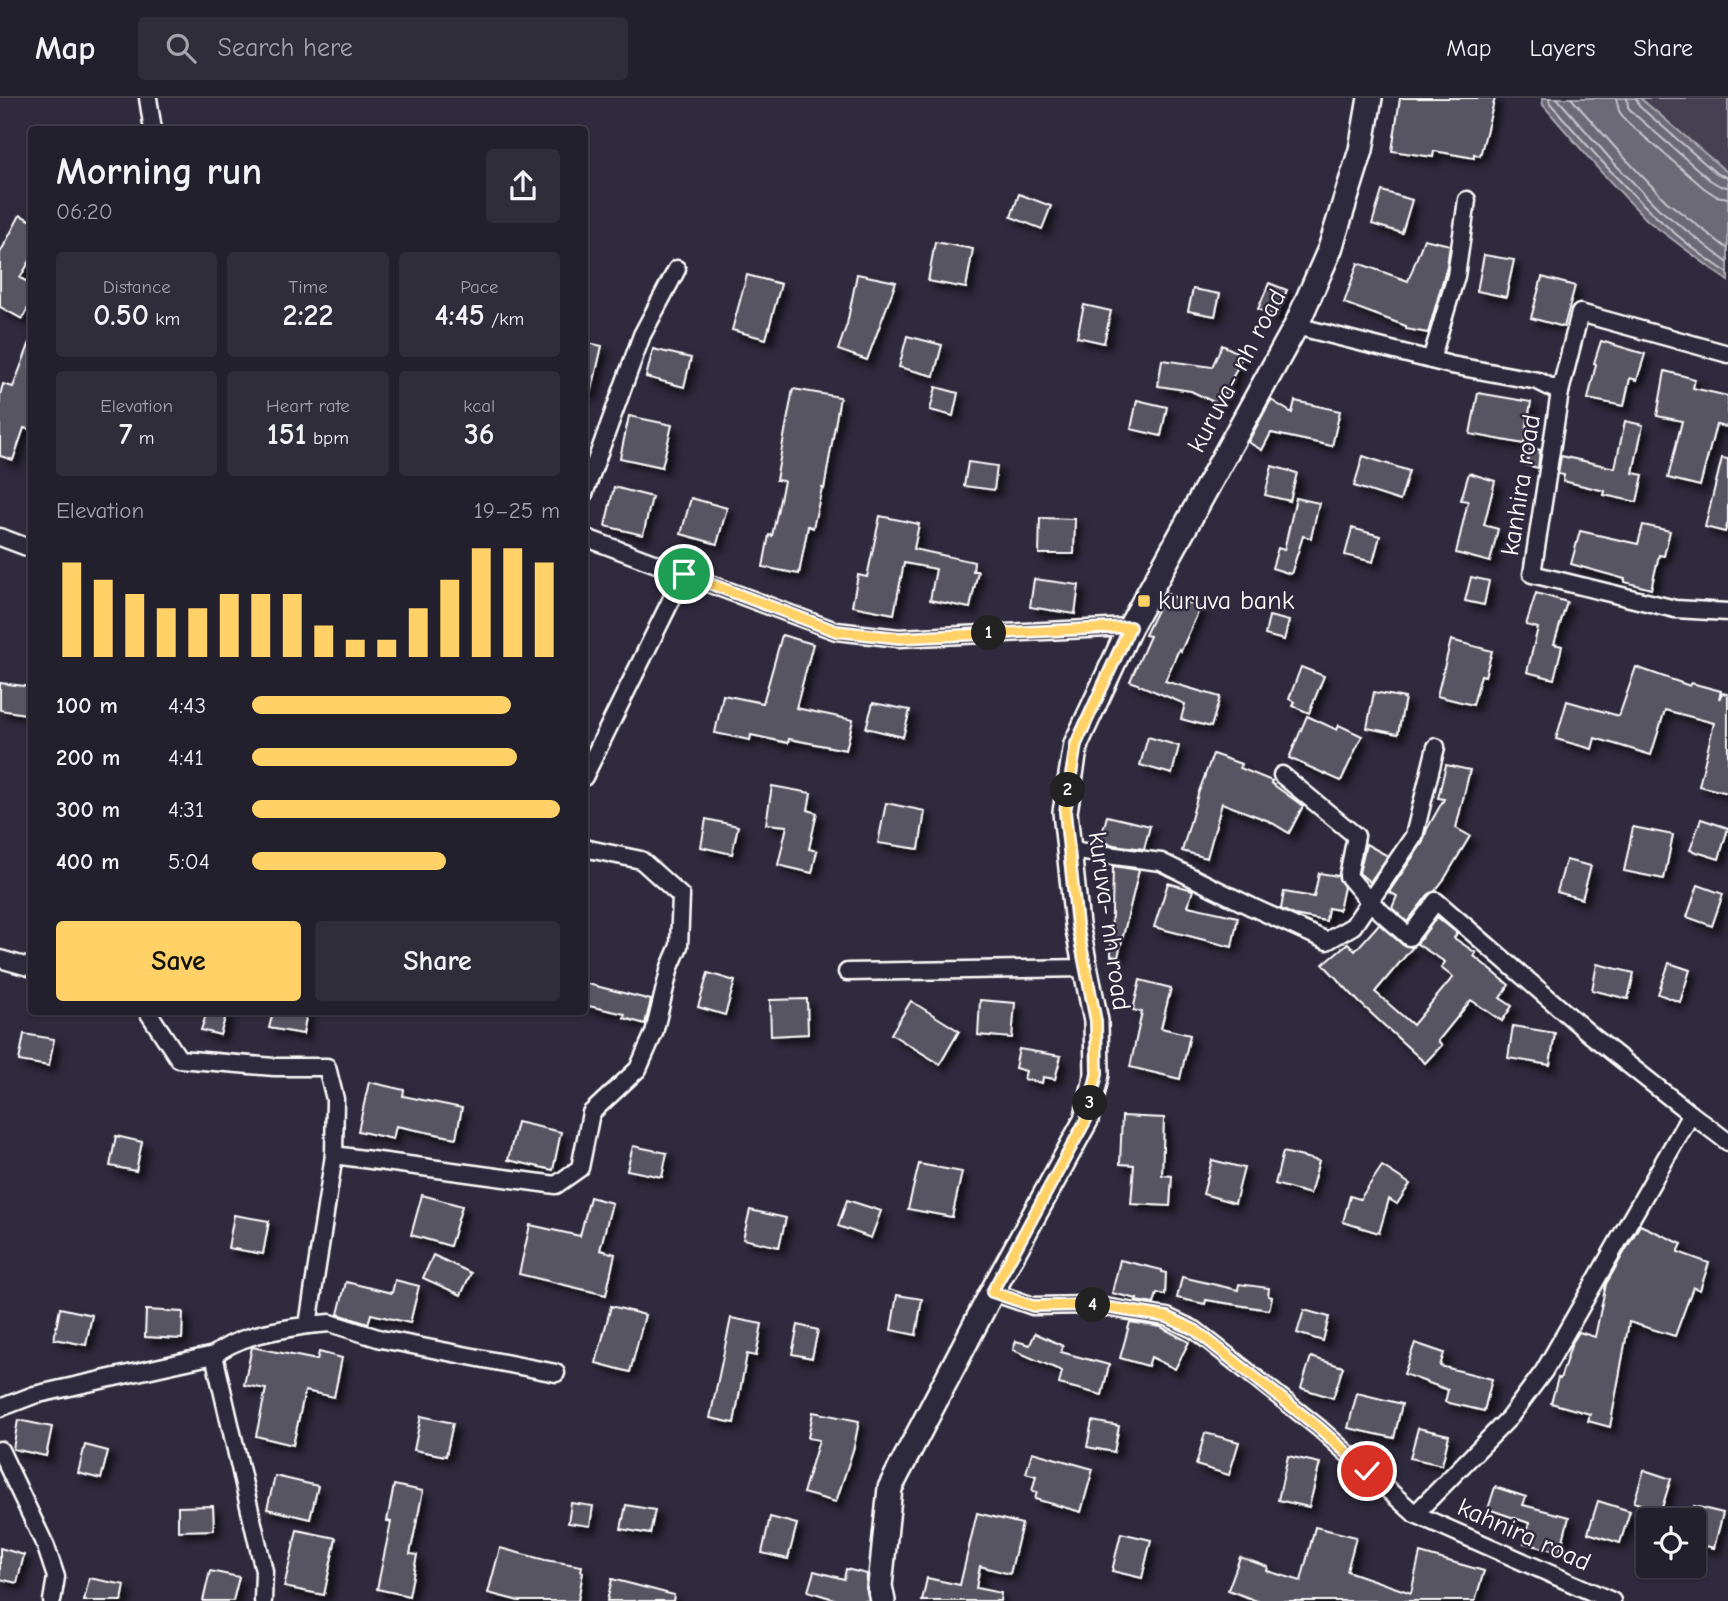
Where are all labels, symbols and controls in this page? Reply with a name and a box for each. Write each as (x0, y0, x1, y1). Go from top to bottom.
search box (138, 17, 628, 80)
text: Map (35, 29, 96, 67)
icon: search (162, 29, 200, 67)
text: Search here (218, 33, 353, 63)
text: Map (1446, 34, 1492, 62)
text: Layers (1530, 34, 1595, 62)
text: Share (1633, 34, 1693, 62)
button: share (486, 149, 560, 223)
text: Morning run (56, 150, 262, 194)
text: 06:20 (56, 198, 113, 225)
text: Distance (103, 276, 171, 298)
text: Time (288, 276, 328, 298)
text: Pace (460, 276, 498, 298)
street label: kuruva- nh road (1181, 284, 1293, 458)
text: 0.50 (93, 298, 149, 333)
text: 2:22 (282, 298, 334, 333)
text: 4:45 (434, 298, 485, 333)
text: km (149, 308, 180, 330)
text: /km (485, 308, 524, 330)
text: Elevation (100, 395, 173, 417)
text: Heart rate (266, 395, 350, 417)
text: kcal (463, 395, 495, 417)
street label: kanhira road (1495, 412, 1547, 558)
text: 7 (119, 417, 132, 452)
text: 151 (267, 417, 307, 452)
text: 36 (464, 417, 495, 452)
text: m (132, 427, 154, 449)
text: bpm (307, 427, 349, 449)
text: Elevation (56, 497, 144, 524)
text: 19–25 m (474, 497, 560, 524)
pin (654, 544, 714, 604)
icon: arrive (665, 555, 703, 593)
place label: kuruva bank (1158, 586, 1295, 616)
marker: kuruva bank (1136, 593, 1152, 609)
pin: 1 (972, 616, 1006, 650)
text: 1 (985, 621, 992, 643)
text: 100 m (56, 692, 118, 719)
text: 4:43 (168, 692, 206, 719)
text: 200 m (56, 744, 120, 771)
text: 4:41 (168, 744, 204, 771)
pin: 2 (1050, 772, 1086, 808)
text: 2 (1063, 778, 1072, 800)
text: 300 m (56, 796, 120, 823)
text: 4:31 (168, 796, 204, 823)
street label: kuruva- nh road (1082, 830, 1136, 1012)
text: 400 m (56, 848, 120, 875)
text: 5:04 (168, 848, 210, 875)
button: Save (56, 921, 301, 1001)
button: Share (315, 921, 560, 1001)
pin: 3 (1072, 1086, 1108, 1121)
text: 3 (1085, 1091, 1094, 1113)
pin: 4 (1076, 1288, 1110, 1322)
text: 4 (1088, 1293, 1097, 1315)
pin (1337, 1441, 1397, 1501)
icon: check (1348, 1452, 1386, 1490)
street label: kahnira road (1453, 1492, 1595, 1578)
map controls (1636, 1508, 1706, 1578)
button: locate (1636, 1508, 1706, 1578)

